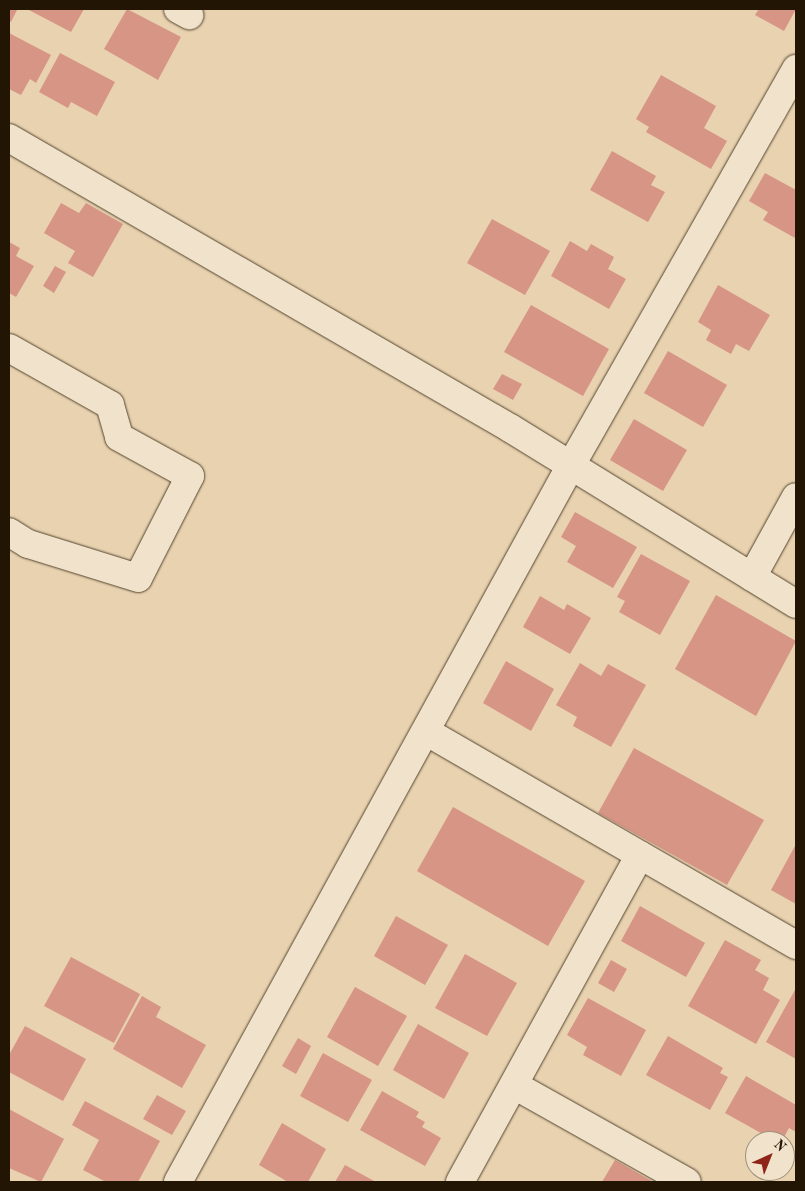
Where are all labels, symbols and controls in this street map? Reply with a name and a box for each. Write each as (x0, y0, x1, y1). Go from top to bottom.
north arrow (745, 1131, 795, 1181)
text: N (771, 1137, 788, 1155)

